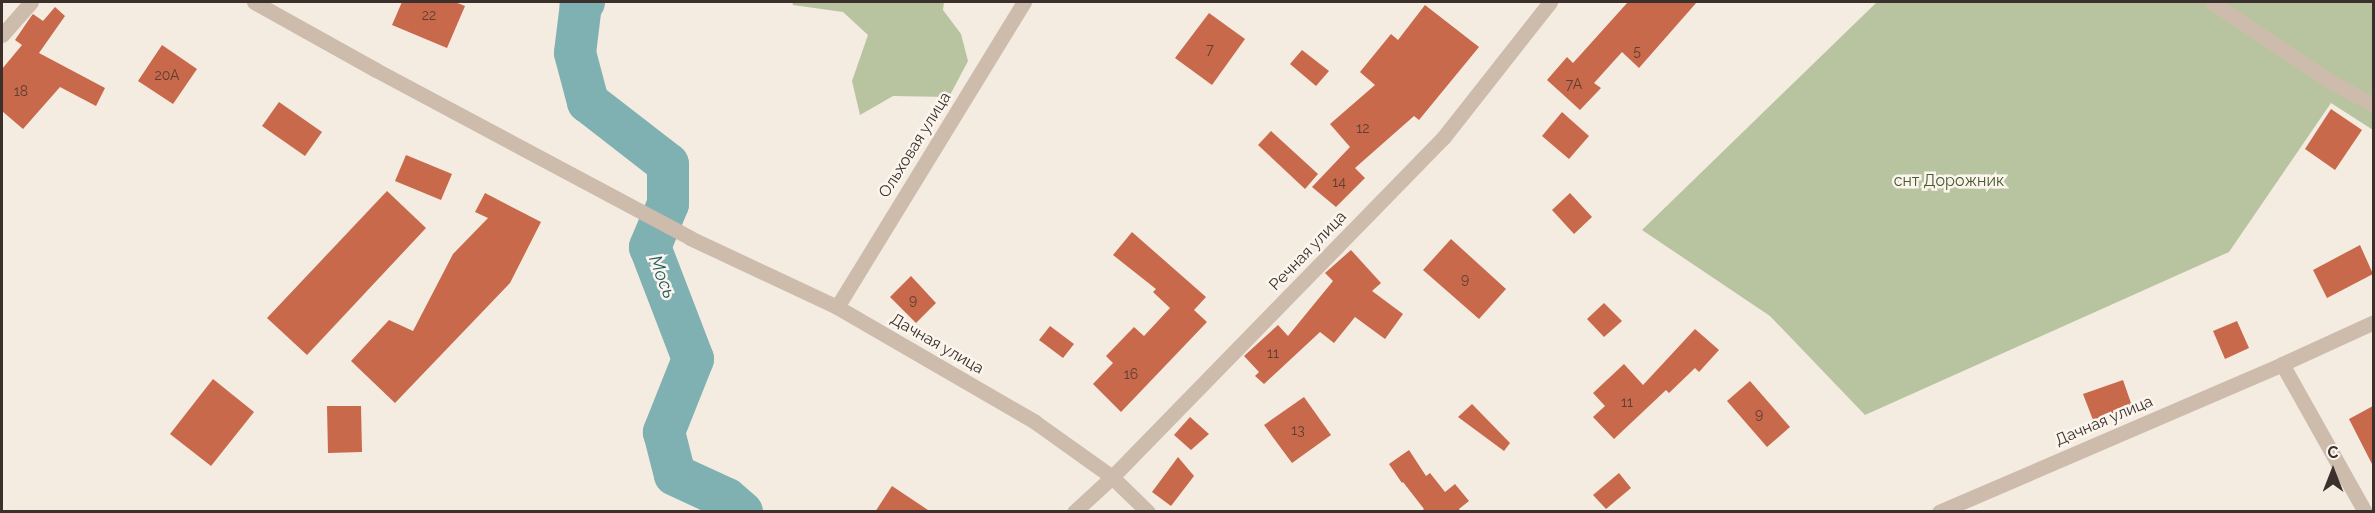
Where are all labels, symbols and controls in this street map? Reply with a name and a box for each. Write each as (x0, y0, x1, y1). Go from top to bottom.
house number: 22 (422, 7, 436, 23)
house number: 7 (1206, 41, 1214, 57)
house number: 5 (1633, 43, 1641, 59)
house number: 20А (154, 67, 180, 83)
house number: 7А (1566, 76, 1582, 92)
house number: 18 (14, 83, 28, 99)
street label: Ольховая улица (875, 88, 955, 202)
house number: 12 (1356, 120, 1370, 136)
park label: снт Дорожник (1894, 171, 2004, 191)
house number: 14 (1332, 174, 1346, 190)
street label: Речная улица (1265, 207, 1351, 295)
water label: Мось (644, 252, 680, 302)
house number: 9 (1461, 271, 1469, 287)
house number: 9 (909, 292, 917, 308)
street label: Дачная улица (887, 310, 987, 378)
house number: 11 (1267, 345, 1279, 361)
house number: 16 (1124, 366, 1138, 382)
street label: Дачная улица (2052, 392, 2156, 450)
house number: 11 (1621, 394, 1633, 410)
house number: 9 (1755, 406, 1763, 422)
house number: 13 (1291, 422, 1305, 438)
north arrow (2303, 441, 2363, 501)
text: С (2328, 443, 2338, 462)

